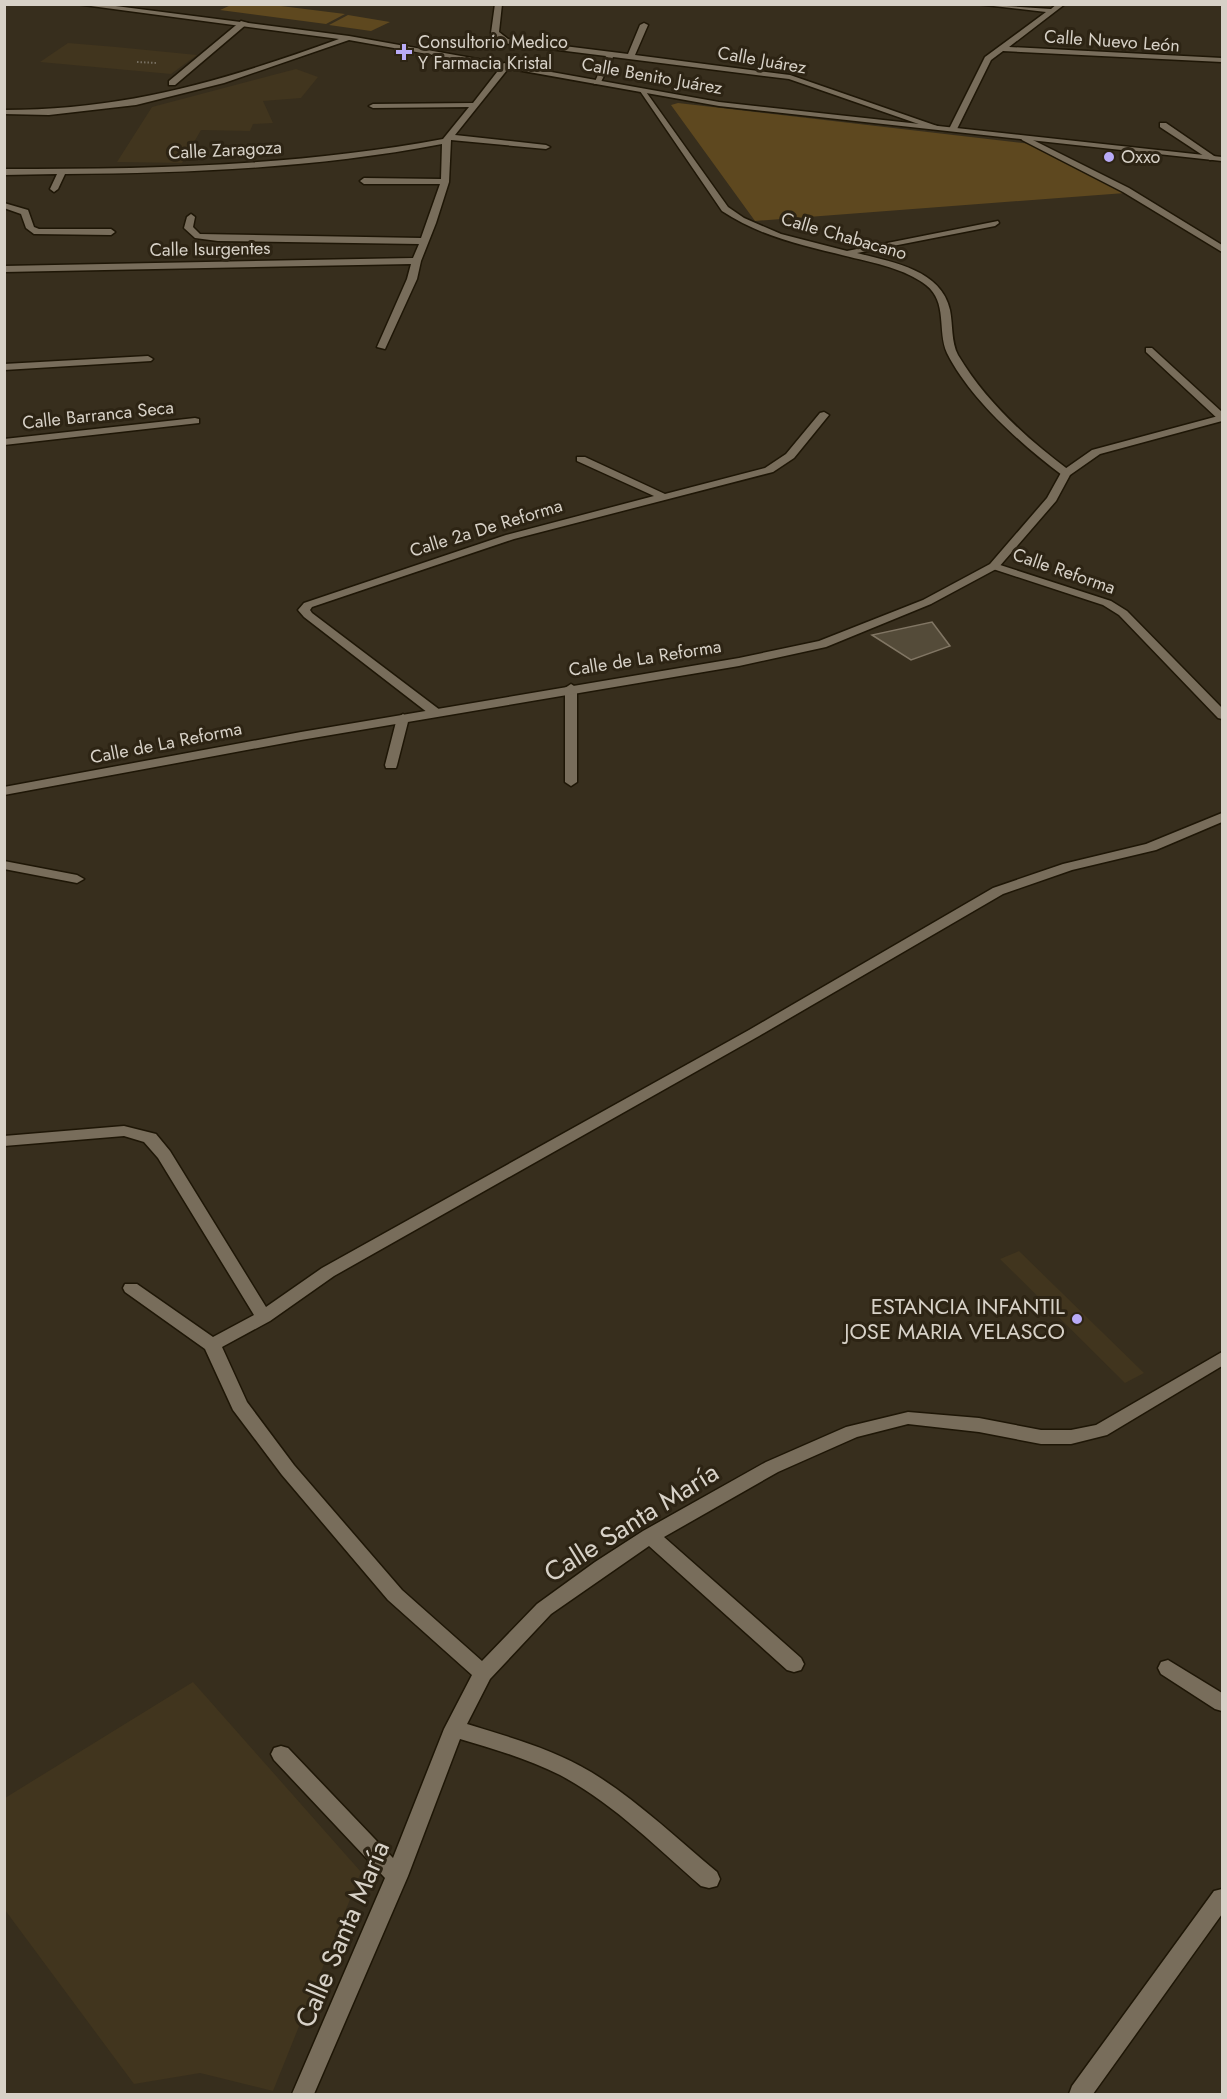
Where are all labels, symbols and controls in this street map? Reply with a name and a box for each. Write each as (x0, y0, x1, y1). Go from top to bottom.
street label: Calle Nuevo León (1043, 23, 1181, 59)
place label: Consultorio Medico Y Farmacia Kristal (418, 29, 568, 76)
street label: Calle Juárez (716, 39, 809, 81)
marker: Consultorio Medico Y Farmacia Kristal (395, 43, 413, 61)
street label: Calle Benito Juárez (580, 51, 725, 101)
street label: Calle Zaragoza (167, 134, 283, 166)
place label: Oxxo (1121, 144, 1161, 170)
marker: Oxxo (1102, 150, 1116, 164)
street label: Calle Chabacano (778, 206, 910, 266)
street label: Calle Isurgentes (149, 235, 271, 263)
street label: Calle Barranca Seca (21, 394, 175, 436)
street label: Calle 2a De Reforma (406, 492, 566, 564)
street label: Calle Reforma (1009, 541, 1119, 601)
street label: Calle de La Reforma (567, 633, 723, 683)
street label: Calle de La Reforma (88, 716, 244, 770)
place label: ESTANCIA INFANTIL JOSE MARIA VELASCO (841, 1290, 1065, 1347)
marker: ESTANCIA INFANTIL JOSE MARIA VELASCO (1070, 1312, 1084, 1326)
street label: Calle Santa María (536, 1453, 726, 1591)
street label: Calle Santa María (285, 1835, 399, 2033)

